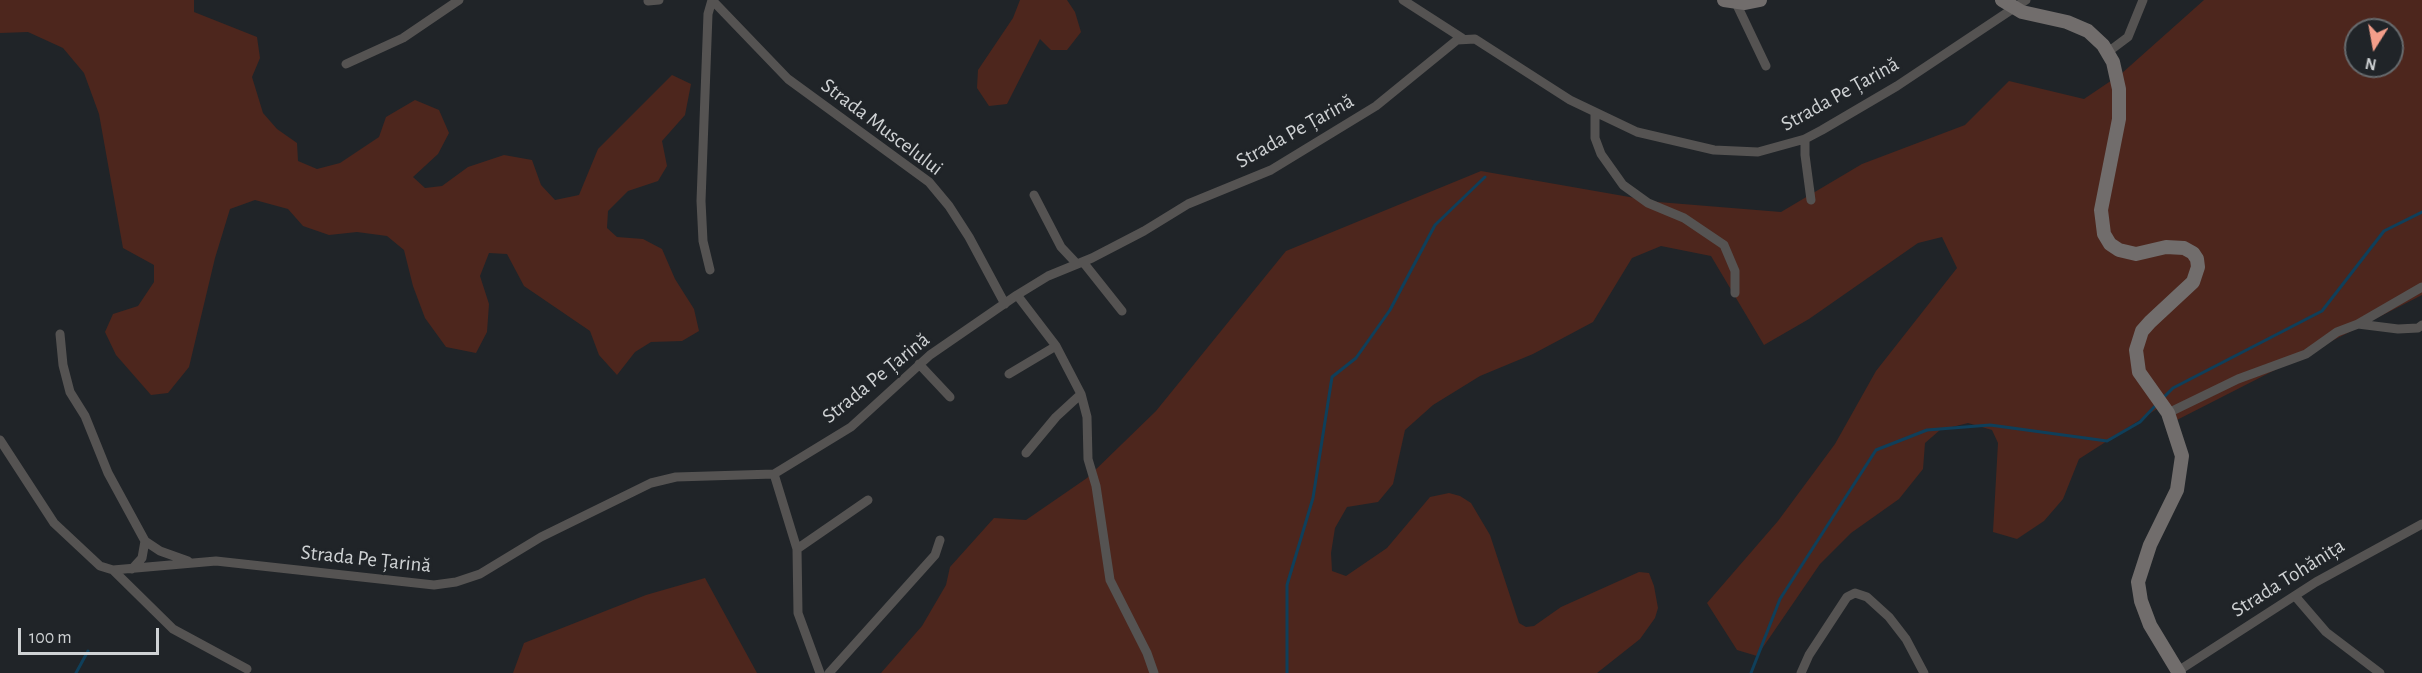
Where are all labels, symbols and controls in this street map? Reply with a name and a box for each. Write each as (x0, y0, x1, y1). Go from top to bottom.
north arrow (2344, 18, 2404, 78)
street label: Strada Pe Țarină (1777, 51, 1903, 137)
text: N (2364, 55, 2378, 73)
street label: Strada Muscelului (816, 73, 948, 181)
street label: Strada Pe Țarină (1232, 88, 1358, 174)
street label: Strada Pe Țarină (817, 327, 935, 429)
street label: Strada Tohănița (2227, 533, 2349, 623)
street label: Strada Pe Țarină (300, 540, 432, 578)
scale bar (21, 616, 162, 654)
text: 100 m (29, 629, 72, 647)

